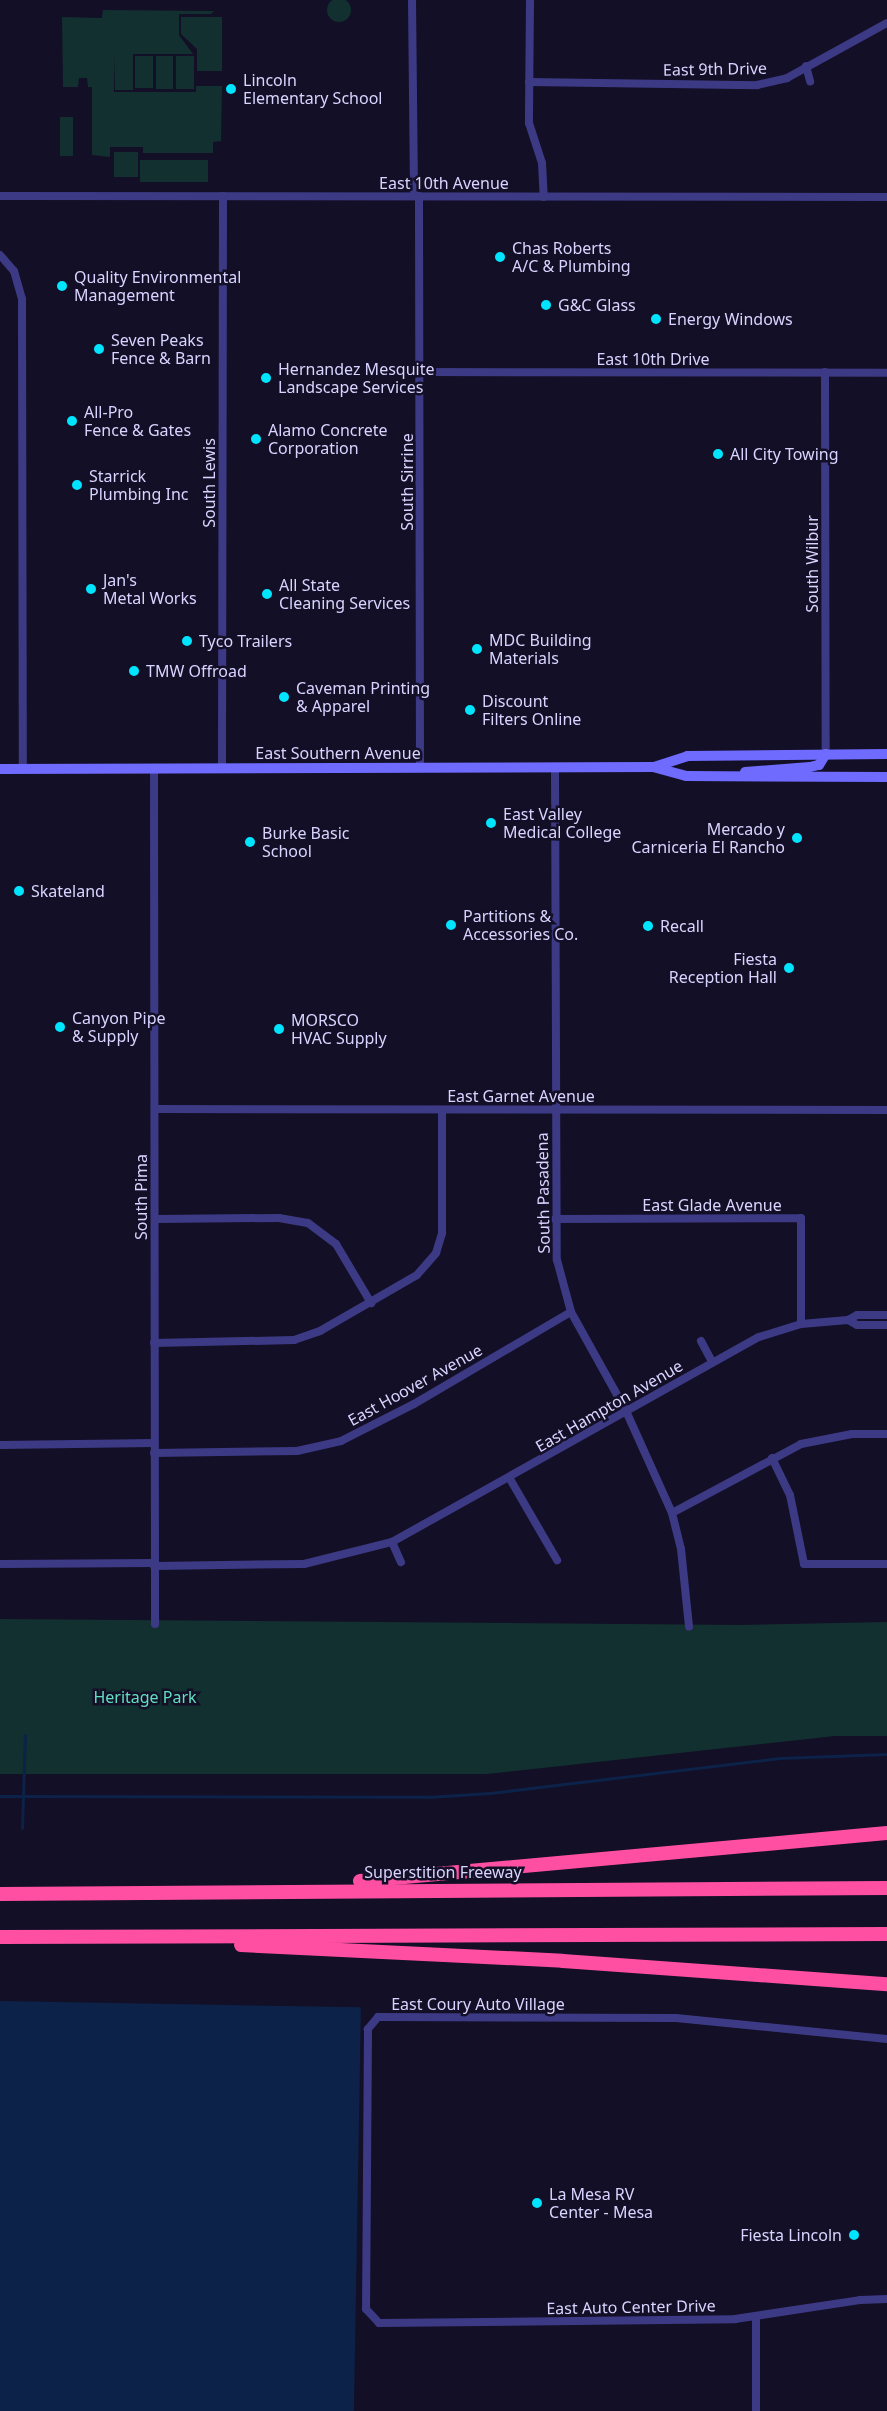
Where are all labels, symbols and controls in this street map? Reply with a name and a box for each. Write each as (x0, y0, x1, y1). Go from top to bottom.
street label: East 9th Drive (663, 58, 767, 80)
place label: Lincoln Elementary School (243, 70, 382, 108)
marker: Lincoln Elementary School (224, 82, 238, 96)
street label: East 10th Avenue (379, 173, 509, 193)
place label: Chas Roberts A/C & Plumbing (512, 238, 631, 276)
marker: Chas Roberts A/C & Plumbing (493, 250, 507, 264)
place label: Quality Environmental Management (74, 267, 241, 305)
marker: Quality Environmental Management (55, 279, 69, 293)
place label: G&C Glass (558, 295, 636, 315)
marker: G&C Glass (539, 298, 553, 312)
place label: Energy Windows (668, 309, 793, 329)
marker: Energy Windows (649, 312, 663, 326)
place label: Seven Peaks Fence & Barn (111, 330, 211, 368)
marker: Seven Peaks Fence & Barn (92, 342, 106, 356)
street label: East 10th Drive (596, 349, 710, 369)
place label: Hernandez Mesquite Landscape Services (278, 359, 434, 397)
marker: Hernandez Mesquite Landscape Services (259, 371, 273, 385)
place label: All-Pro Fence & Gates (84, 402, 191, 440)
marker: All-Pro Fence & Gates (65, 414, 79, 428)
place label: Alamo Concrete Corporation (268, 420, 388, 458)
marker: Alamo Concrete Corporation (249, 432, 263, 446)
street label: South Sirrine (397, 433, 417, 531)
street label: South Lewis (199, 438, 219, 528)
place label: All City Towing (730, 444, 839, 464)
marker: All City Towing (711, 447, 725, 461)
place label: Starrick Plumbing Inc (89, 466, 189, 504)
marker: Starrick Plumbing Inc (70, 478, 84, 492)
street label: South Wilbur (802, 515, 822, 613)
place label: Jan's Metal Works (103, 570, 197, 608)
place label: All State Cleaning Services (279, 575, 410, 613)
marker: Jan's Metal Works (84, 582, 98, 596)
marker: All State Cleaning Services (260, 587, 274, 601)
place label: MDC Building Materials (489, 630, 592, 668)
place label: Tyco Trailers (199, 631, 292, 651)
marker: Tyco Trailers (180, 634, 194, 648)
marker: MDC Building Materials (470, 642, 484, 656)
place label: TMW Offroad (146, 661, 247, 681)
marker: TMW Offroad (127, 664, 141, 678)
place label: Caveman Printing & Apparel (296, 678, 430, 716)
marker: Caveman Printing & Apparel (277, 690, 291, 704)
place label: Discount Filters Online (482, 691, 581, 729)
marker: Discount Filters Online (463, 703, 477, 717)
street label: East Southern Avenue (255, 743, 421, 763)
place label: East Valley Medical College (503, 804, 621, 842)
marker: East Valley Medical College (484, 816, 498, 830)
place label: Mercado y Carniceria El Rancho (631, 819, 785, 857)
place label: Burke Basic School (262, 823, 349, 861)
marker: Mercado y Carniceria El Rancho (790, 831, 804, 845)
marker: Burke Basic School (243, 835, 257, 849)
place label: Skateland (31, 881, 105, 901)
marker: Skateland (12, 884, 26, 898)
place label: Partitions & Accessories Co. (463, 906, 578, 944)
place label: Recall (660, 916, 704, 936)
marker: Partitions & Accessories Co. (444, 918, 458, 932)
marker: Recall (641, 919, 655, 933)
place label: Fiesta Reception Hall (669, 949, 777, 987)
marker: Fiesta Reception Hall (782, 961, 796, 975)
place label: Canyon Pipe & Supply (72, 1008, 166, 1046)
place label: MORSCO HVAC Supply (291, 1010, 387, 1048)
marker: Canyon Pipe & Supply (53, 1020, 67, 1034)
marker: MORSCO HVAC Supply (272, 1022, 286, 1036)
street label: East Garnet Avenue (447, 1086, 595, 1106)
street label: South Pasadena (532, 1132, 554, 1254)
street label: South Pima (131, 1154, 151, 1240)
street label: East Glade Avenue (642, 1195, 782, 1215)
street label: East Hoover Avenue (345, 1340, 485, 1430)
street label: East Hampton Avenue (532, 1356, 686, 1456)
park label: Heritage Park (93, 1687, 197, 1707)
street label: Superstition Freeway (364, 1862, 522, 1882)
street label: East Coury Auto Village (391, 1994, 565, 2014)
place label: La Mesa RV Center - Mesa (549, 2184, 653, 2222)
marker: La Mesa RV Center - Mesa (530, 2196, 544, 2210)
place label: Fiesta Lincoln (740, 2225, 842, 2245)
marker: Fiesta Lincoln (847, 2228, 861, 2242)
street label: East Auto Center Drive (546, 2296, 716, 2318)

